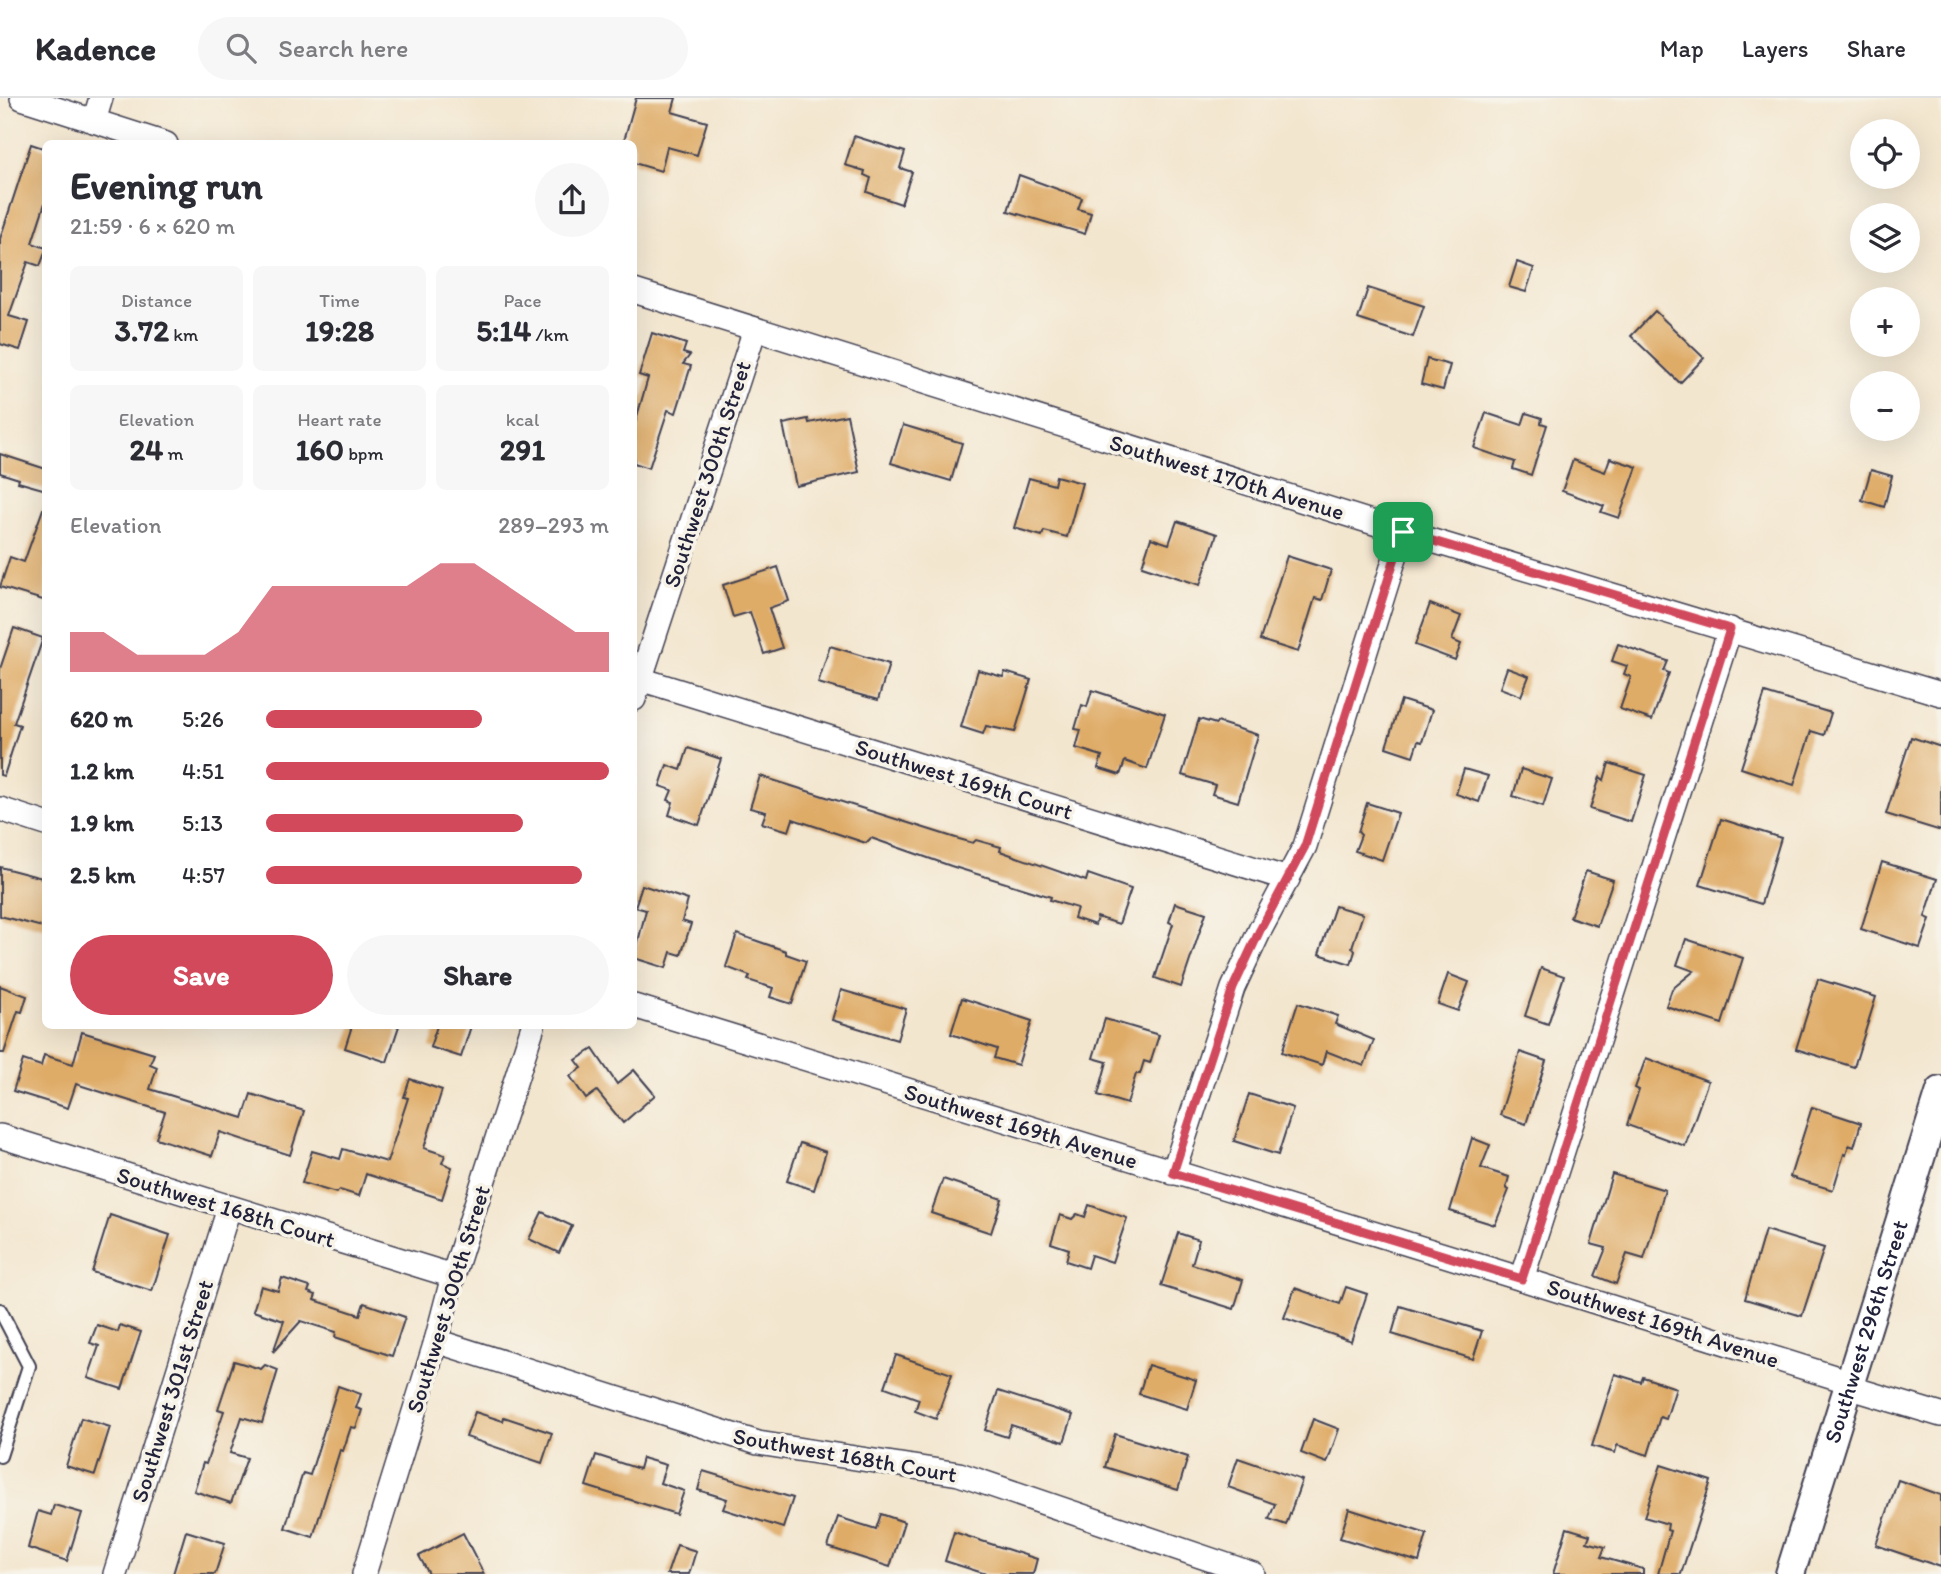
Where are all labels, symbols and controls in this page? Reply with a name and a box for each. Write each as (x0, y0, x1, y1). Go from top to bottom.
search box (198, 17, 688, 80)
text: Kadence (35, 29, 156, 68)
icon: search (222, 29, 260, 67)
text: Search here (278, 32, 409, 64)
text: Map (1660, 34, 1704, 63)
text: Layers (1742, 34, 1809, 63)
text: Share (1847, 34, 1906, 63)
map controls (1850, 119, 1920, 441)
button: locate (1850, 119, 1920, 189)
text: Evening run (70, 163, 263, 209)
button: share (535, 163, 609, 237)
button: layers (1850, 203, 1920, 273)
text: 21:59 · 6 × 620 m (70, 212, 235, 240)
button: + (1850, 287, 1920, 357)
text: Distance (121, 289, 192, 312)
text: Time (319, 289, 360, 312)
text: Pace (503, 289, 542, 312)
text: 3.72 (115, 312, 169, 349)
text: 19:28 (305, 312, 374, 349)
text: 5:14 (476, 312, 531, 349)
text: km (169, 323, 198, 346)
text: /km (531, 323, 569, 346)
street label: Southwest 300th Street (657, 357, 757, 591)
button: − (1850, 371, 1920, 441)
text: Elevation (119, 408, 194, 431)
text: Heart rate (297, 408, 382, 431)
text: kcal (506, 408, 539, 431)
street label: Southwest 170th Avenue (1106, 428, 1348, 526)
text: 24 (129, 431, 163, 468)
text: 160 (296, 431, 344, 468)
text: 291 (500, 431, 545, 468)
text: m (163, 442, 184, 465)
text: bpm (344, 442, 383, 465)
pin (1373, 502, 1433, 562)
text: Elevation (70, 511, 161, 539)
text: 289–293 m (498, 511, 609, 539)
icon: arrive (1384, 513, 1422, 551)
text: 620 m (70, 705, 133, 733)
text: 5:26 (182, 705, 224, 733)
street label: Southwest 169th Court (852, 733, 1076, 826)
text: 1.2 km (70, 757, 134, 785)
text: 4:51 (182, 757, 224, 785)
text: 1.9 km (70, 809, 134, 837)
text: 5:13 (182, 809, 223, 837)
text: 2.5 km (70, 861, 135, 889)
text: 4:57 (182, 861, 225, 889)
button: Save (70, 935, 333, 1015)
button: Share (347, 935, 609, 1015)
street label: Southwest 169th Avenue (901, 1077, 1141, 1175)
street label: Southwest 168th Court (114, 1160, 339, 1254)
street label: Southwest 300th Street (400, 1182, 496, 1416)
street label: Southwest 296th Street (1818, 1217, 1914, 1447)
street label: Southwest 169th Avenue (1543, 1272, 1783, 1374)
street label: Southwest 301st Street (125, 1276, 219, 1506)
street label: Southwest 168th Court (731, 1422, 959, 1489)

